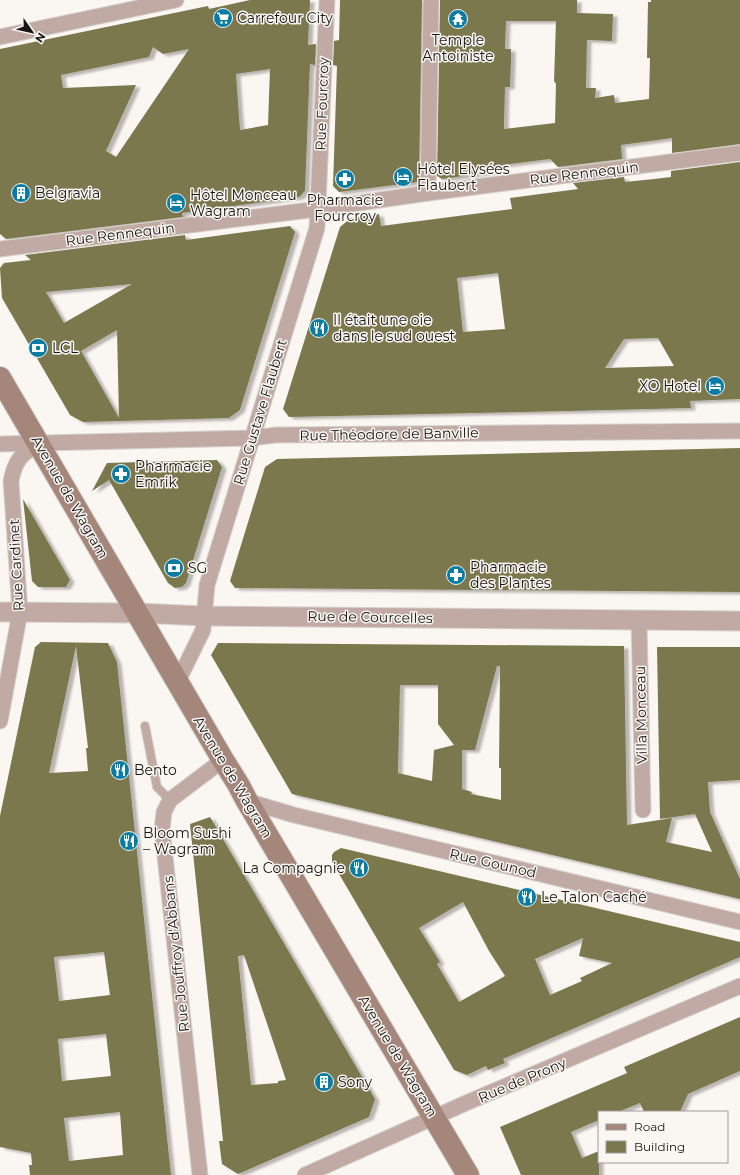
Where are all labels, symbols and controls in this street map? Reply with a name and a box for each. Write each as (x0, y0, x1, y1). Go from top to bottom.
supermarket icon: Carrefour City (212, 7, 234, 29)
temple icon: Temple Antoiniste (447, 8, 469, 30)
place label: Carrefour City (237, 9, 333, 27)
north arrow (12, 12, 52, 52)
text: N (32, 30, 49, 45)
place label: Temple Antoiniste (422, 31, 494, 65)
street label: Rue Fourcroy (311, 57, 333, 151)
street label: Rue Rennequin (528, 157, 640, 189)
place label: Hôtel Elysées Flaubert (417, 160, 510, 194)
hotel icon: Hôtel Elysées Flaubert (392, 166, 414, 188)
pharmacy icon: Pharmacie Fourcroy (334, 168, 356, 190)
building icon: Belgravia (10, 182, 32, 204)
place label: Belgravia (35, 184, 100, 202)
place label: Hôtel Monceau Wagram (190, 186, 297, 220)
place label: Pharmacie Fourcroy (307, 191, 383, 225)
hotel icon: Hôtel Monceau Wagram (165, 192, 187, 214)
street label: Rue Rennequin (64, 218, 176, 250)
place label: Il était une oie dans le sud ouest (333, 311, 455, 345)
restaurant icon: Il était une oie dans le sud ouest (308, 317, 330, 339)
bank icon: LCL (27, 337, 49, 359)
street label: Rue Gustave Flaubert (229, 337, 291, 487)
place label: LCL (52, 339, 79, 357)
hotel icon: XO Hotel (704, 375, 726, 397)
place label: XO Hotel (639, 377, 701, 395)
street label: Rue Théodore de Banville (299, 423, 479, 445)
street label: Avenue de Wagram (27, 432, 113, 562)
place label: Pharmacie Emrik (135, 457, 211, 491)
pharmacy icon: Pharmacie Emrik (110, 463, 132, 485)
street label: Rue Cardinet (5, 518, 27, 611)
bank icon: SG (163, 557, 185, 579)
place label: Pharmacie des Plantes (470, 558, 551, 592)
place label: SG (188, 559, 207, 577)
pharmacy icon: Pharmacie des Plantes (445, 564, 467, 586)
street label: Rue de Courcelles (307, 607, 433, 627)
street label: Villa Monceau (631, 666, 651, 764)
street label: Avenue de Wagram (190, 713, 276, 841)
restaurant icon: Bento (109, 759, 131, 781)
place label: Bento (134, 761, 177, 779)
place label: Bloom Sushi – Wagram (143, 824, 231, 858)
restaurant icon: Bloom Sushi – Wagram (118, 830, 140, 852)
street label: Rue Gounod (448, 844, 538, 882)
restaurant icon: La Compagnie (348, 857, 370, 879)
place label: La Compagnie (243, 859, 345, 877)
street label: Rue Jouffroy d'Abbans (159, 875, 193, 1033)
restaurant icon: Le Talon Caché (516, 886, 538, 908)
place label: Le Talon Caché (541, 888, 647, 906)
street label: Avenue de Wagram (355, 992, 441, 1120)
street label: Rue de Prony (475, 1053, 569, 1107)
building icon: Sony (313, 1071, 335, 1093)
place label: Sony (338, 1073, 373, 1091)
legend (598, 1111, 728, 1163)
text: Road (634, 1119, 665, 1134)
text: Building (634, 1139, 685, 1154)

